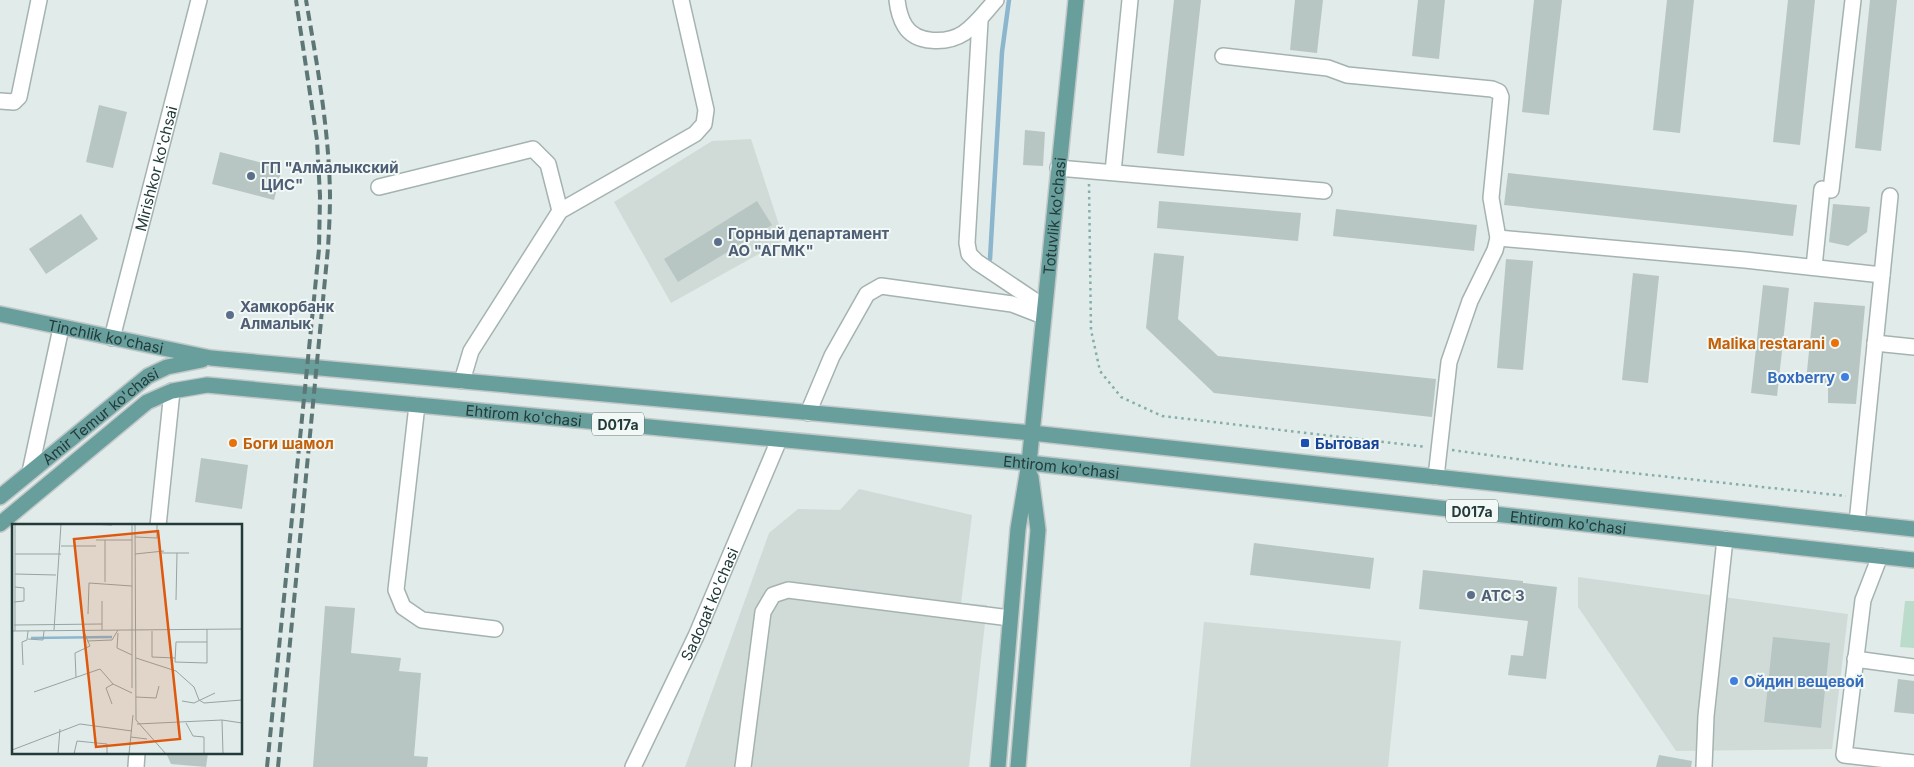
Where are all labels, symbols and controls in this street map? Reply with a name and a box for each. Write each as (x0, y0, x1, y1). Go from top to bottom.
street label: Mirishkor ko'chsai (130, 104, 181, 233)
street label: Totuvlik ko'chasi (1039, 156, 1069, 276)
place label: ГП "Алмалыкский ЦИС" (261, 158, 399, 194)
marker: ГП "Алмалыкский ЦИС" (245, 170, 257, 182)
place label: Горный департамент АО "АГМК" (728, 224, 889, 260)
marker: Горный департамент АО "АГМК" (712, 236, 724, 248)
place label: Хамкорбанк Алмалык (240, 297, 334, 333)
marker: Хамкорбанк Алмалык (224, 309, 236, 321)
street label: Tinchlik ko'chasi (46, 315, 165, 357)
place label: Malika restarani (1708, 334, 1825, 353)
marker: Malika restarani (1829, 337, 1841, 349)
street label: Amir Temur ko'chasi (38, 363, 161, 468)
place label: Boxberry (1767, 368, 1835, 387)
marker: Boxberry (1839, 371, 1851, 383)
street label: Ehtirom ko'chasi (465, 400, 583, 430)
road number: D017a (592, 412, 644, 436)
place label: Боги шамол (243, 434, 334, 453)
place label: Бытовая (1315, 434, 1379, 453)
marker: Боги шамол (227, 437, 239, 449)
marker: Бытовая (1299, 437, 1311, 449)
street label: Ehtirom ko'chasi (1002, 451, 1120, 482)
road number: D017a (1446, 500, 1498, 522)
street label: Ehtirom ko'chasi (1509, 506, 1627, 538)
inset map (12, 524, 242, 754)
street label: Sadoqat ko'chasi (676, 544, 742, 664)
place label: АТС 3 (1481, 586, 1525, 605)
marker: АТС 3 (1465, 589, 1477, 601)
place label: Ойдин вещевой (1744, 672, 1864, 691)
marker: Ойдин вещевой (1728, 675, 1740, 687)

